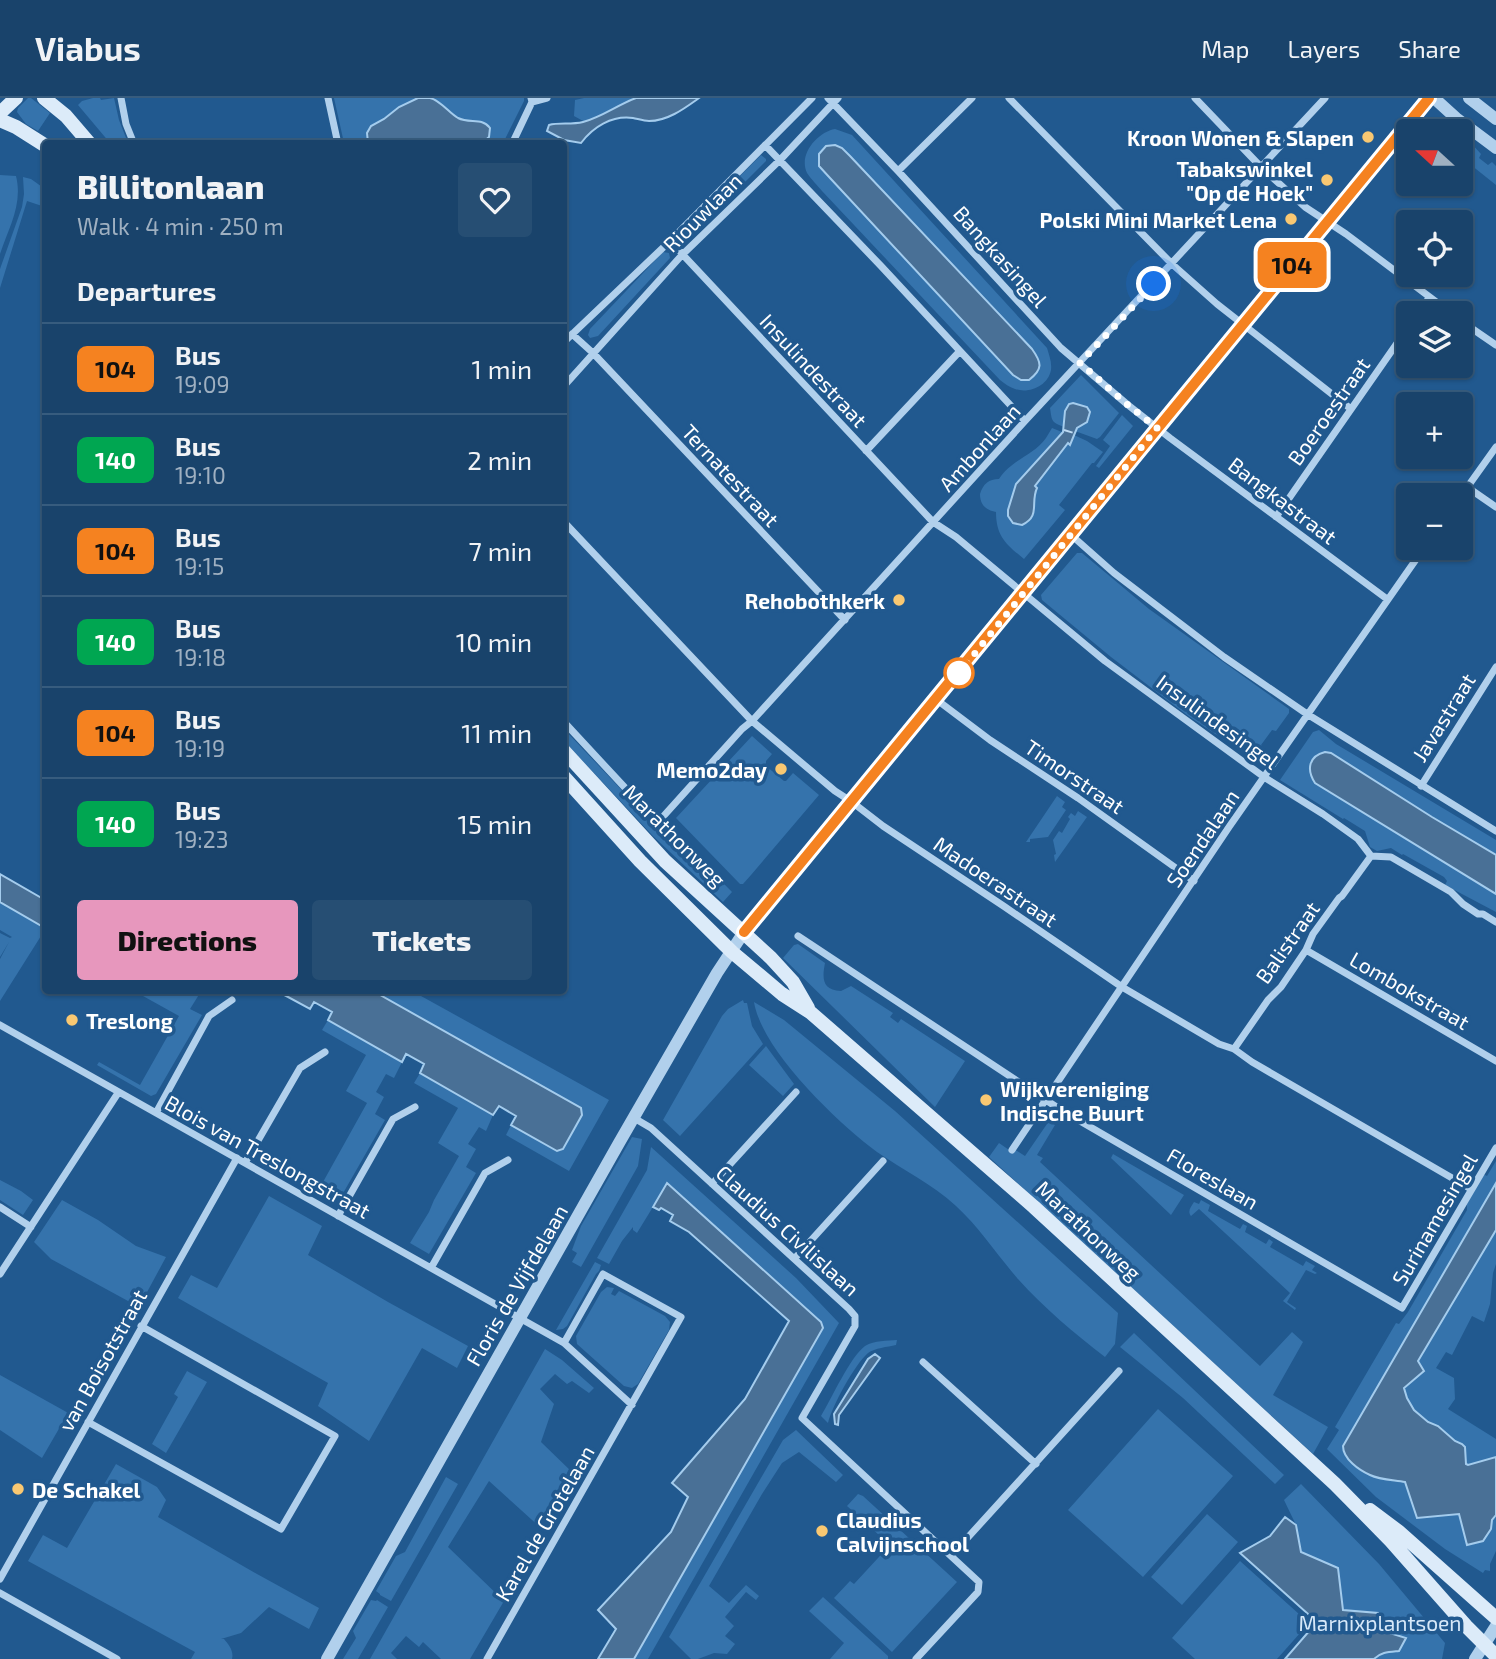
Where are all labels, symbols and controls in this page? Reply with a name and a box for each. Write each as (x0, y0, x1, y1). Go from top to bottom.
text: Viabus (35, 28, 141, 68)
text: Map (1201, 34, 1249, 63)
text: Layers (1287, 34, 1360, 63)
text: Share (1398, 34, 1461, 63)
north arrow (1396, 119, 1474, 196)
map controls (1396, 119, 1473, 560)
place label: Kroon Wonen & Slapen (1127, 125, 1354, 150)
marker: Kroon Wonen & Slapen (1360, 129, 1376, 145)
place label: Tabakswinkel "Op de Hoek" (1177, 156, 1313, 205)
button: heart (458, 163, 532, 237)
text: Billitonlaan (77, 166, 264, 206)
street label: Riouwlaan (657, 167, 747, 257)
marker: Tabakswinkel "Op de Hoek" (1319, 172, 1335, 188)
street label: Bangkasingel (949, 200, 1054, 312)
place label: Polski Mini Market Lena (1039, 207, 1277, 232)
button: locate (1396, 210, 1473, 287)
marker: Polski Mini Market Lena (1283, 211, 1299, 227)
text: Walk · 4 min · 250 m (77, 212, 284, 240)
line badge: 104 (1252, 242, 1332, 288)
text: 104 (1272, 250, 1312, 279)
your location (1136, 266, 1171, 301)
text: Departures (77, 275, 216, 306)
button: layers (1396, 301, 1473, 378)
street label: Insulindestraat (755, 308, 873, 432)
text: Bus (175, 339, 221, 370)
street label: Boeroestraat (1282, 352, 1374, 470)
text: 1 min (472, 353, 532, 384)
text: 104 (95, 354, 136, 383)
text: 19:09 (175, 370, 230, 398)
button: + (1396, 392, 1473, 469)
street label: Ambonlaan (933, 398, 1025, 496)
street label: Ternatestraat (677, 419, 785, 531)
text: Bus (175, 430, 221, 461)
text: 2 min (467, 444, 532, 475)
text: 140 (95, 445, 136, 474)
street label: Bangkastraat (1224, 451, 1342, 549)
text: 19:10 (175, 461, 226, 489)
button: − (1396, 483, 1473, 560)
text: Bus (175, 521, 221, 552)
text: 7 min (469, 535, 532, 566)
text: 104 (95, 536, 136, 565)
text: 19:15 (175, 552, 224, 580)
place label: Rehobothkerk (745, 588, 885, 613)
marker: Rehobothkerk (891, 592, 907, 608)
text: Bus (175, 612, 221, 643)
text: 10 min (456, 626, 532, 657)
text: 140 (95, 627, 136, 656)
text: 19:18 (175, 643, 226, 671)
unlabelled marker (944, 658, 974, 688)
street label: Insulindesingel (1152, 668, 1284, 774)
street label: Javastraat (1406, 668, 1480, 766)
text: Bus (175, 703, 221, 734)
text: 11 min (461, 717, 532, 748)
text: 104 (95, 718, 136, 747)
text: 19:19 (175, 734, 225, 762)
street label: Timorstraat (1021, 734, 1129, 818)
place label: Memo2day (657, 757, 767, 783)
marker: Memo2day (773, 761, 789, 777)
street label: Marathonweg (619, 779, 732, 892)
street label: Soendalaan (1160, 784, 1244, 892)
text: Bus (175, 794, 221, 825)
text: 15 min (458, 808, 532, 839)
text: 140 (95, 809, 136, 838)
text: 19:23 (175, 825, 228, 853)
street label: Madoerastraat (930, 831, 1062, 931)
street label: Balistraat (1250, 896, 1324, 988)
button: Directions (77, 900, 298, 980)
button: Tickets (312, 900, 532, 980)
street label: Lombokstraat (1346, 946, 1474, 1034)
place label: Treslong (86, 1008, 173, 1033)
marker: Treslong (64, 1012, 80, 1028)
place label: Wijkvereniging Indische Buurt (1000, 1076, 1149, 1125)
street label: Blois van Treslongstraat (161, 1089, 375, 1223)
marker: Wijkvereniging Indische Buurt (978, 1092, 994, 1108)
street label: Floreslaan (1163, 1142, 1263, 1214)
street label: Surinamesingel (1386, 1148, 1482, 1289)
street label: Claudius Civilislaan (711, 1159, 865, 1301)
street label: Marathonweg (1031, 1175, 1147, 1285)
street label: Floris de Vijfdelaan (460, 1200, 573, 1370)
street label: van Boisotstraat (53, 1285, 151, 1435)
street label: Karel de Grotelaan (489, 1441, 599, 1605)
place label: De Schakel (32, 1477, 141, 1502)
marker: De Schakel (10, 1481, 26, 1497)
place label: Claudius Calvijnschool (836, 1507, 969, 1556)
marker: Claudius Calvijnschool (814, 1523, 830, 1539)
park label: Marnixplantsoen (1298, 1610, 1462, 1635)

